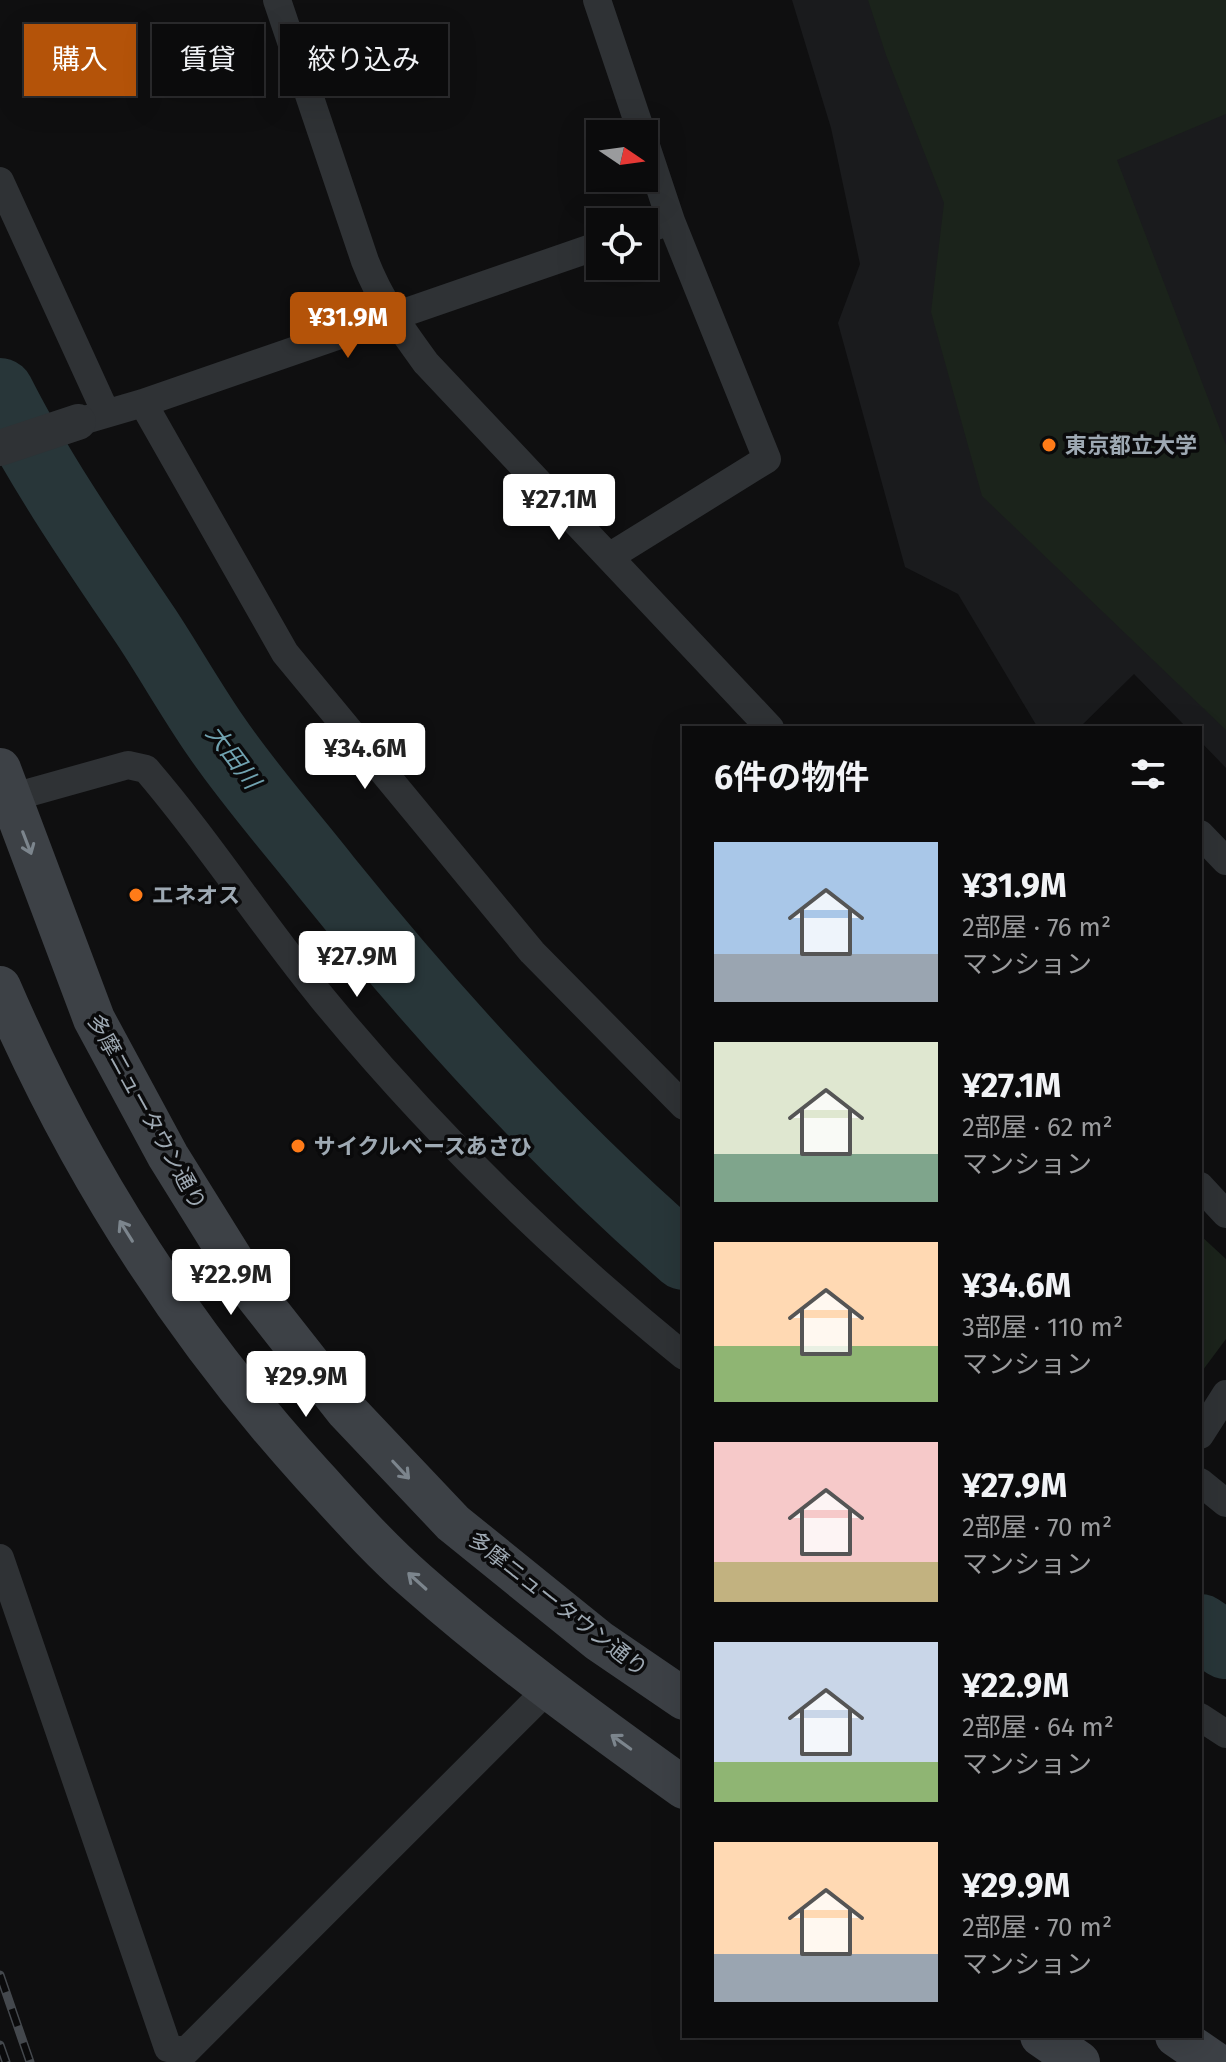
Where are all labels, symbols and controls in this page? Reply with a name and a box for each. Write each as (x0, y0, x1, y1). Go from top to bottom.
chip: 購入 (24, 24, 136, 96)
chip: 賃貸 (152, 24, 264, 96)
chip: 絞り込み (280, 24, 448, 96)
north arrow (586, 120, 658, 192)
map controls (586, 120, 658, 280)
button: locate (586, 208, 658, 280)
pin: ¥31.9M (283, 292, 413, 360)
text: ¥31.9M (308, 302, 388, 333)
place label: 東京都立大学 (1065, 432, 1197, 459)
marker: 東京都立大学 (1040, 436, 1058, 454)
pin: ¥27.1M (494, 474, 624, 542)
text: ¥27.1M (521, 484, 597, 515)
water label: 大田川 (200, 720, 268, 797)
pin: ¥34.6M (300, 723, 430, 791)
text: ¥34.6M (323, 733, 407, 764)
icon: filters (1126, 752, 1170, 796)
text: 6件の物件 (714, 757, 869, 798)
one-way arrow (21, 830, 35, 854)
text: ¥31.9M (962, 865, 1067, 906)
icon: home (778, 874, 874, 970)
place label: エネオス (152, 882, 240, 909)
marker: エネオス (127, 886, 145, 904)
text: 2部屋 · 76 m² (962, 912, 1111, 943)
pin: ¥27.9M (292, 931, 422, 999)
text: ¥27.9M (317, 941, 397, 972)
text: マンション (962, 949, 1092, 980)
street label: 多摩ニュータウン通り (82, 1009, 212, 1215)
text: ¥27.1M (962, 1065, 1061, 1106)
icon: home (778, 1074, 874, 1170)
text: 2部屋 · 62 m² (962, 1112, 1113, 1143)
place label: サイクルベースあさひ (314, 1133, 532, 1160)
marker: サイクルベースあさひ (289, 1137, 307, 1155)
text: マンション (962, 1149, 1092, 1180)
one-way arrow (118, 1221, 135, 1243)
pin: ¥22.9M (166, 1249, 296, 1317)
text: ¥22.9M (190, 1259, 272, 1290)
text: ¥34.6M (962, 1265, 1071, 1306)
icon: home (778, 1274, 874, 1370)
text: 3部屋 · 110 m² (962, 1312, 1123, 1343)
text: マンション (962, 1349, 1092, 1380)
pin: ¥29.9M (241, 1351, 371, 1419)
text: ¥29.9M (265, 1361, 347, 1392)
one-way arrow (391, 1459, 409, 1479)
text: ¥27.9M (962, 1465, 1067, 1506)
icon: home (778, 1474, 874, 1570)
text: 2部屋 · 70 m² (962, 1512, 1112, 1543)
street label: 多摩ニュータウン通り (463, 1526, 653, 1682)
text: マンション (962, 1549, 1092, 1580)
one-way arrow (407, 1573, 427, 1591)
text: ¥22.9M (962, 1665, 1069, 1706)
icon: home (778, 1674, 874, 1770)
text: 2部屋 · 64 m² (962, 1712, 1114, 1743)
one-way arrow (610, 1734, 632, 1750)
text: マンション (962, 1749, 1092, 1780)
text: ¥29.9M (962, 1865, 1070, 1906)
icon: home (778, 1874, 874, 1970)
text: 2部屋 · 70 m² (962, 1912, 1112, 1943)
text: マンション (962, 1949, 1092, 1980)

